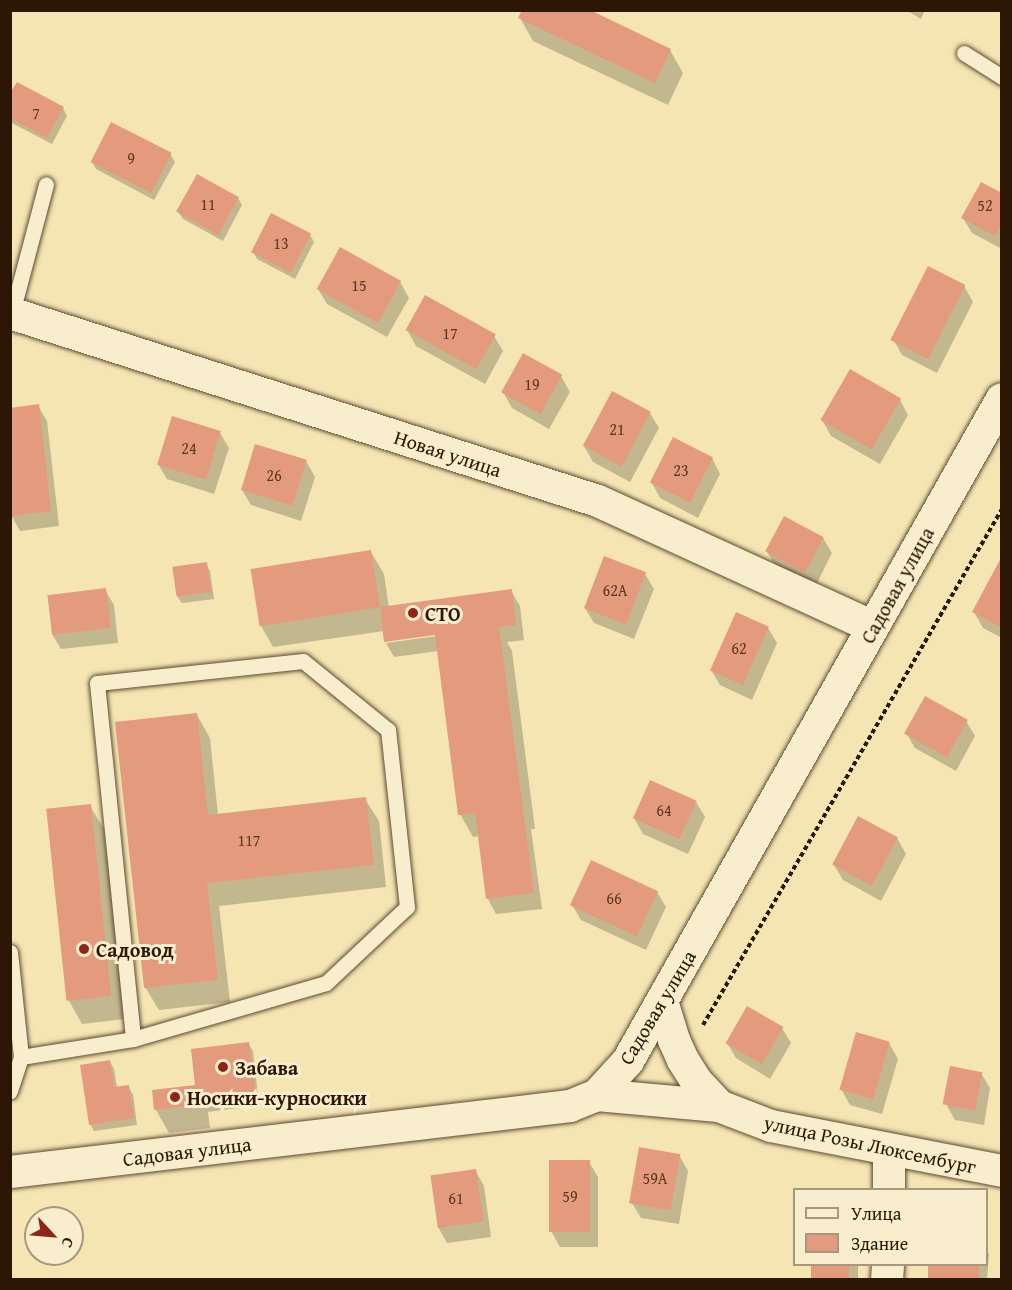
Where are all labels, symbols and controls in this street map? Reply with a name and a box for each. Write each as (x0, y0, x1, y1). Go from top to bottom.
house number: 7 (32, 103, 40, 123)
house number: 9 (127, 148, 135, 168)
house number: 11 (200, 194, 216, 214)
house number: 52 (977, 195, 993, 215)
house number: 13 (273, 233, 289, 253)
house number: 15 (351, 275, 367, 295)
house number: 17 (442, 323, 458, 343)
house number: 19 (524, 374, 540, 394)
house number: 21 (609, 419, 625, 439)
street label: Новая улица (391, 424, 505, 482)
house number: 24 (181, 438, 197, 458)
house number: 23 (673, 460, 689, 480)
house number: 26 (266, 465, 282, 485)
street label: Садовая улица (855, 523, 939, 647)
house number: 62А (602, 580, 628, 600)
place label: СТО (425, 601, 461, 625)
marker: СТО (406, 606, 420, 620)
house number: 62 (731, 638, 747, 658)
house number: 64 (656, 800, 672, 820)
house number: 117 (237, 830, 261, 850)
house number: 66 (606, 888, 622, 908)
place label: Садовод (96, 937, 174, 961)
marker: Садовод (77, 942, 91, 956)
street label: Садовая улица (613, 945, 701, 1069)
place label: Забава (235, 1055, 298, 1079)
marker: Забава (216, 1060, 230, 1074)
place label: Носики-курносики (187, 1085, 367, 1109)
marker: Носики-курносики (168, 1090, 182, 1104)
street label: улица Розы Люксембург (762, 1110, 978, 1178)
street label: Садовая улица (121, 1131, 253, 1171)
house number: 59А (642, 1168, 668, 1188)
house number: 59 (562, 1186, 578, 1206)
house number: 61 (448, 1188, 464, 1208)
legend (793, 1188, 988, 1266)
text: Улица (851, 1200, 901, 1227)
north arrow (24, 1206, 84, 1266)
text: Здание (851, 1230, 908, 1257)
text: С (56, 1234, 81, 1252)

